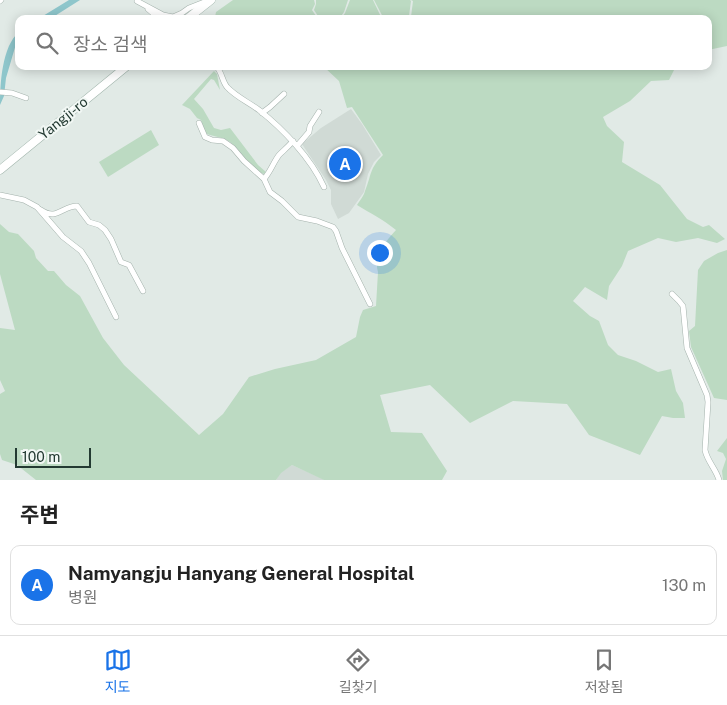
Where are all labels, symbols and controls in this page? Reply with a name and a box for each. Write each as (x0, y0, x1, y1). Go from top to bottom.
search box (15, 15, 712, 70)
icon: search (33, 29, 61, 57)
text: 장소 검색 (73, 33, 148, 55)
street label: Yangji-ro (35, 93, 91, 143)
pin: A (329, 145, 361, 183)
your location (367, 240, 393, 266)
scale bar (15, 445, 91, 468)
text: 100 m (22, 449, 60, 465)
text: 주변 (20, 502, 59, 527)
text: Namyangju Hanyang General Hospital (68, 562, 415, 584)
text: A (31, 576, 43, 595)
text: 130 m (662, 576, 706, 595)
text: 병원 (68, 588, 97, 607)
tab: 지도 (104, 646, 132, 696)
tab: 길찾기 (339, 646, 377, 696)
tab: 저장됨 (585, 646, 623, 696)

